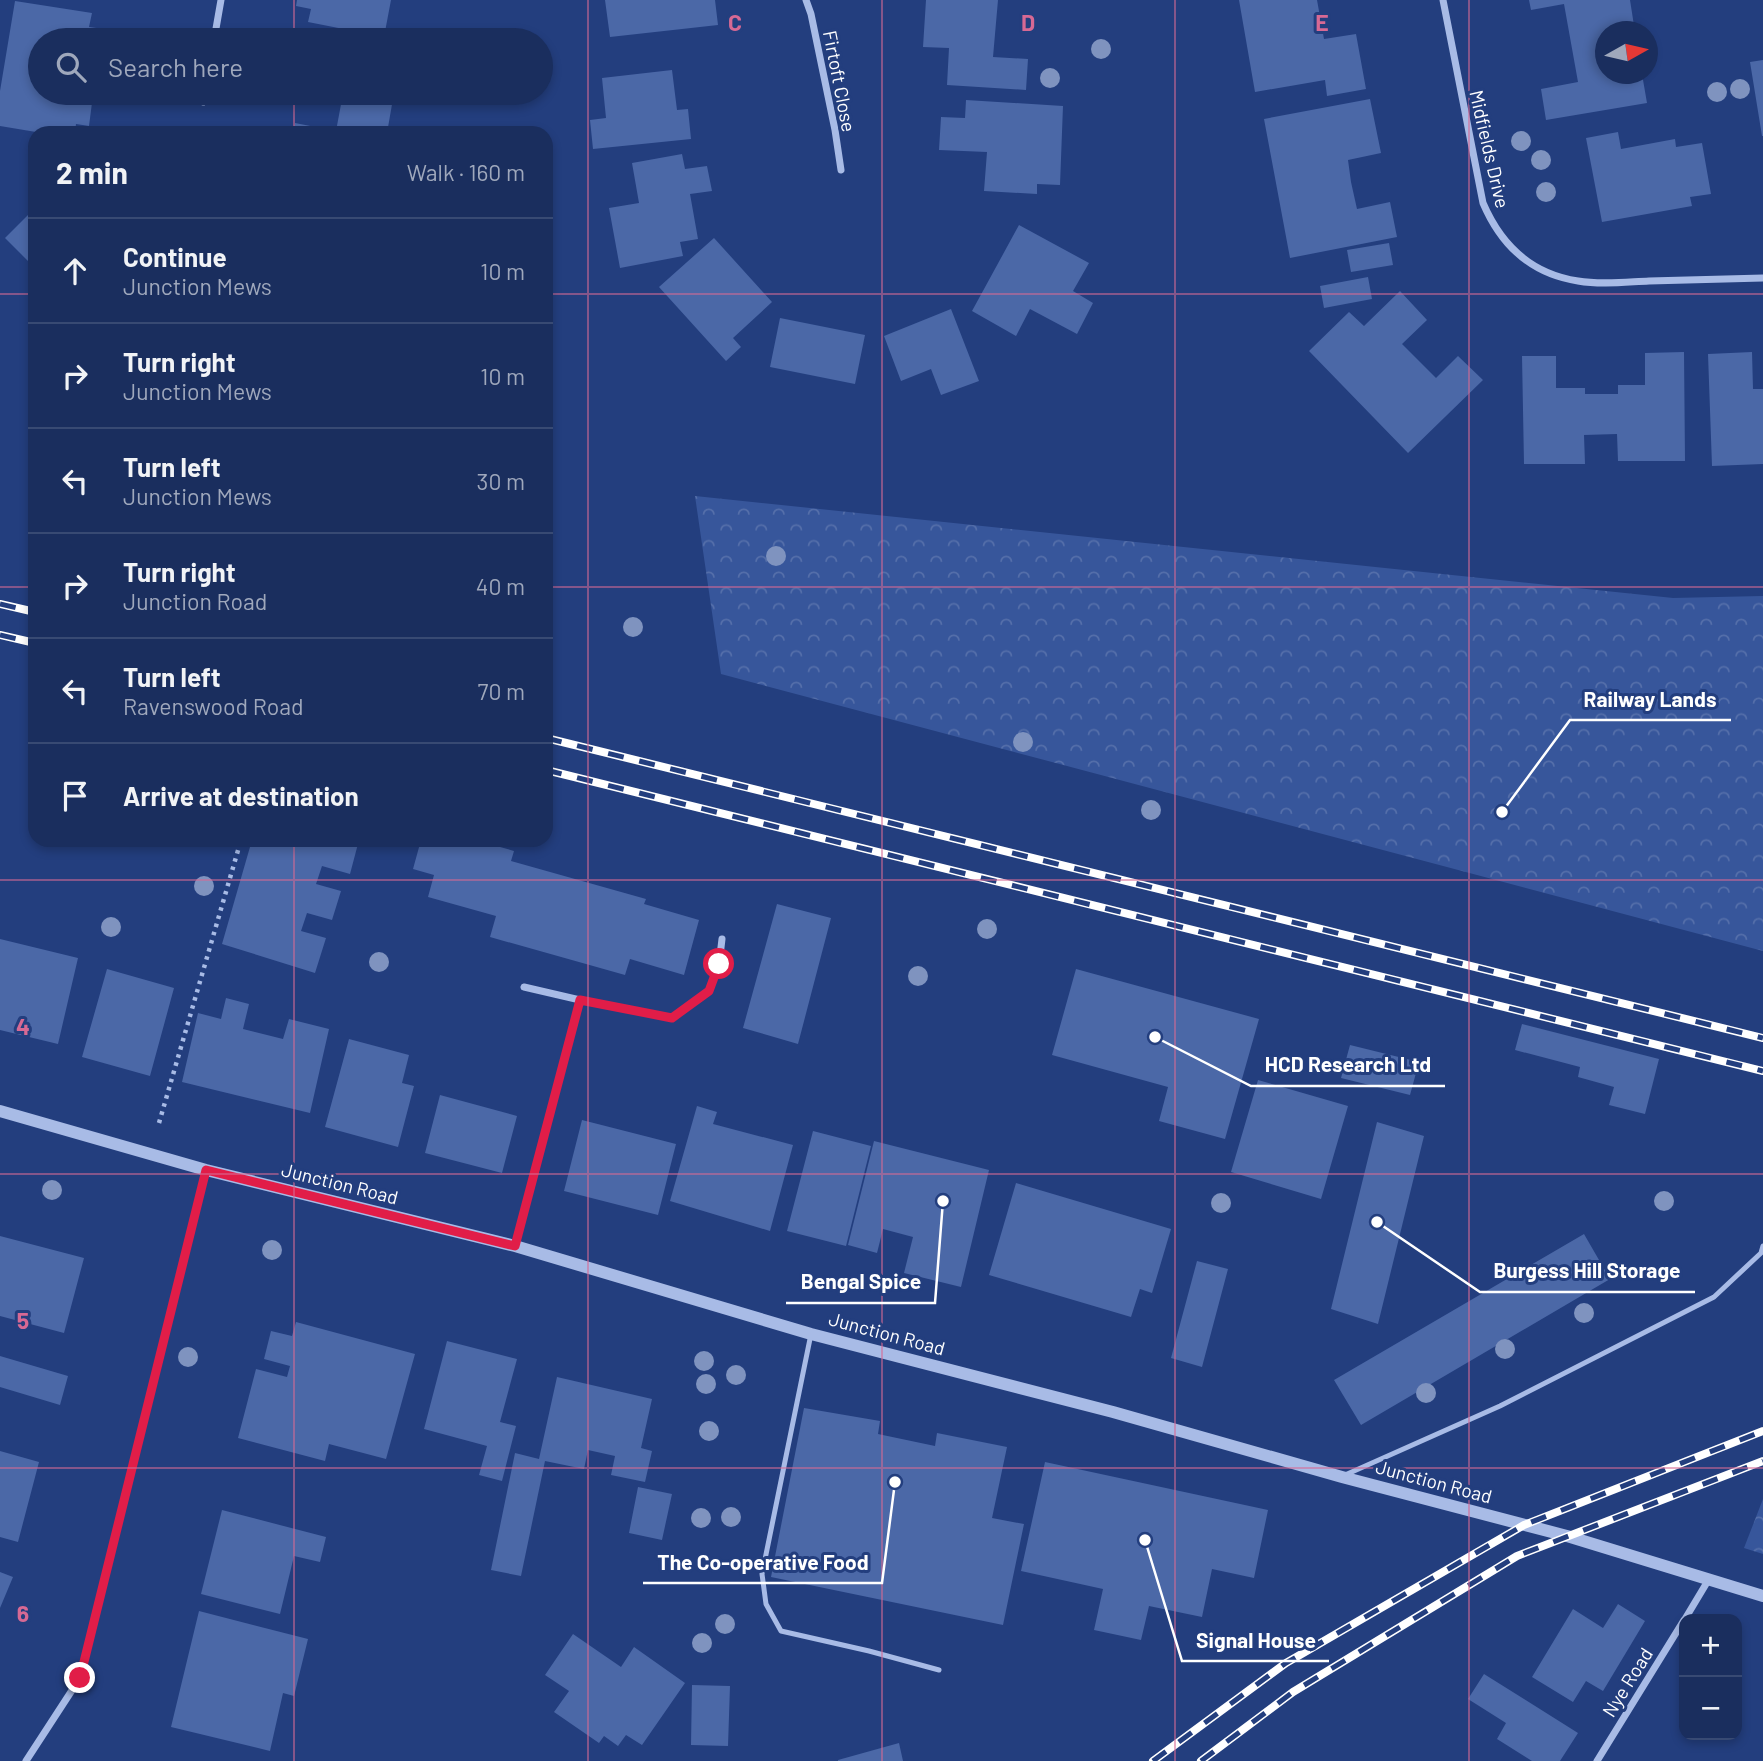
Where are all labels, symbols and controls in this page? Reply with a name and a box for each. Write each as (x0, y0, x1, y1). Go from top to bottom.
text: C (728, 8, 742, 36)
text: D (1021, 8, 1035, 36)
text: E (1315, 8, 1329, 36)
north arrow (1595, 21, 1658, 84)
search box (28, 28, 553, 105)
street label: Firtoft Close (819, 28, 861, 134)
icon: search (52, 48, 90, 86)
text: Search here (108, 51, 243, 82)
street label: Midfields Drive (1465, 88, 1515, 210)
text: 2 min (56, 154, 128, 190)
text: Walk · 160 m (407, 158, 525, 186)
text: Continue (123, 241, 227, 272)
icon: ahead (56, 252, 94, 290)
text: 10 m (480, 257, 525, 285)
text: Junction Mews (123, 272, 272, 300)
text: Turn right (123, 346, 236, 377)
icon: right (56, 357, 94, 395)
text: 10 m (480, 362, 525, 390)
text: Junction Mews (123, 377, 272, 405)
text: Turn left (123, 451, 221, 482)
icon: left (56, 462, 94, 500)
text: 30 m (477, 467, 525, 495)
text: Junction Mews (123, 482, 272, 510)
text: Turn right (123, 556, 236, 587)
icon: right (56, 567, 94, 605)
text: 40 m (476, 572, 525, 600)
text: Junction Road (123, 587, 267, 615)
text: Turn left (123, 661, 221, 692)
icon: left (56, 672, 94, 710)
text: 70 m (478, 677, 525, 705)
callout: Railway Lands (1570, 678, 1731, 720)
text: Railway Lands (1584, 686, 1716, 711)
text: Ravenswood Road (123, 692, 304, 720)
icon: arrive (56, 777, 94, 815)
text: Arrive at destination (123, 780, 359, 811)
route start (703, 948, 734, 979)
text: 4 (16, 1012, 30, 1040)
callout: HCD Research Ltd (1251, 1044, 1445, 1086)
text: HCD Research Ltd (1265, 1051, 1431, 1076)
street label: Junction Road (279, 1157, 401, 1209)
callout: Burgess Hill Storage (1480, 1250, 1695, 1292)
text: Burgess Hill Storage (1493, 1257, 1681, 1282)
callout: Bengal Spice (786, 1261, 935, 1303)
text: Bengal Spice (801, 1268, 921, 1293)
text: 5 (17, 1306, 29, 1334)
street label: Junction Road (826, 1306, 948, 1360)
street label: Junction Road (1373, 1454, 1495, 1508)
callout: The Co-operative Food (643, 1541, 882, 1583)
text: The Co-operative Food (657, 1549, 869, 1574)
text: 6 (17, 1599, 29, 1627)
map controls (1679, 1614, 1742, 1740)
button: + (1679, 1614, 1742, 1677)
callout: Signal House (1182, 1619, 1329, 1661)
text: Signal House (1196, 1627, 1316, 1652)
street label: Nye Road (1597, 1643, 1657, 1721)
route end (64, 1662, 95, 1693)
button: − (1679, 1677, 1742, 1740)

